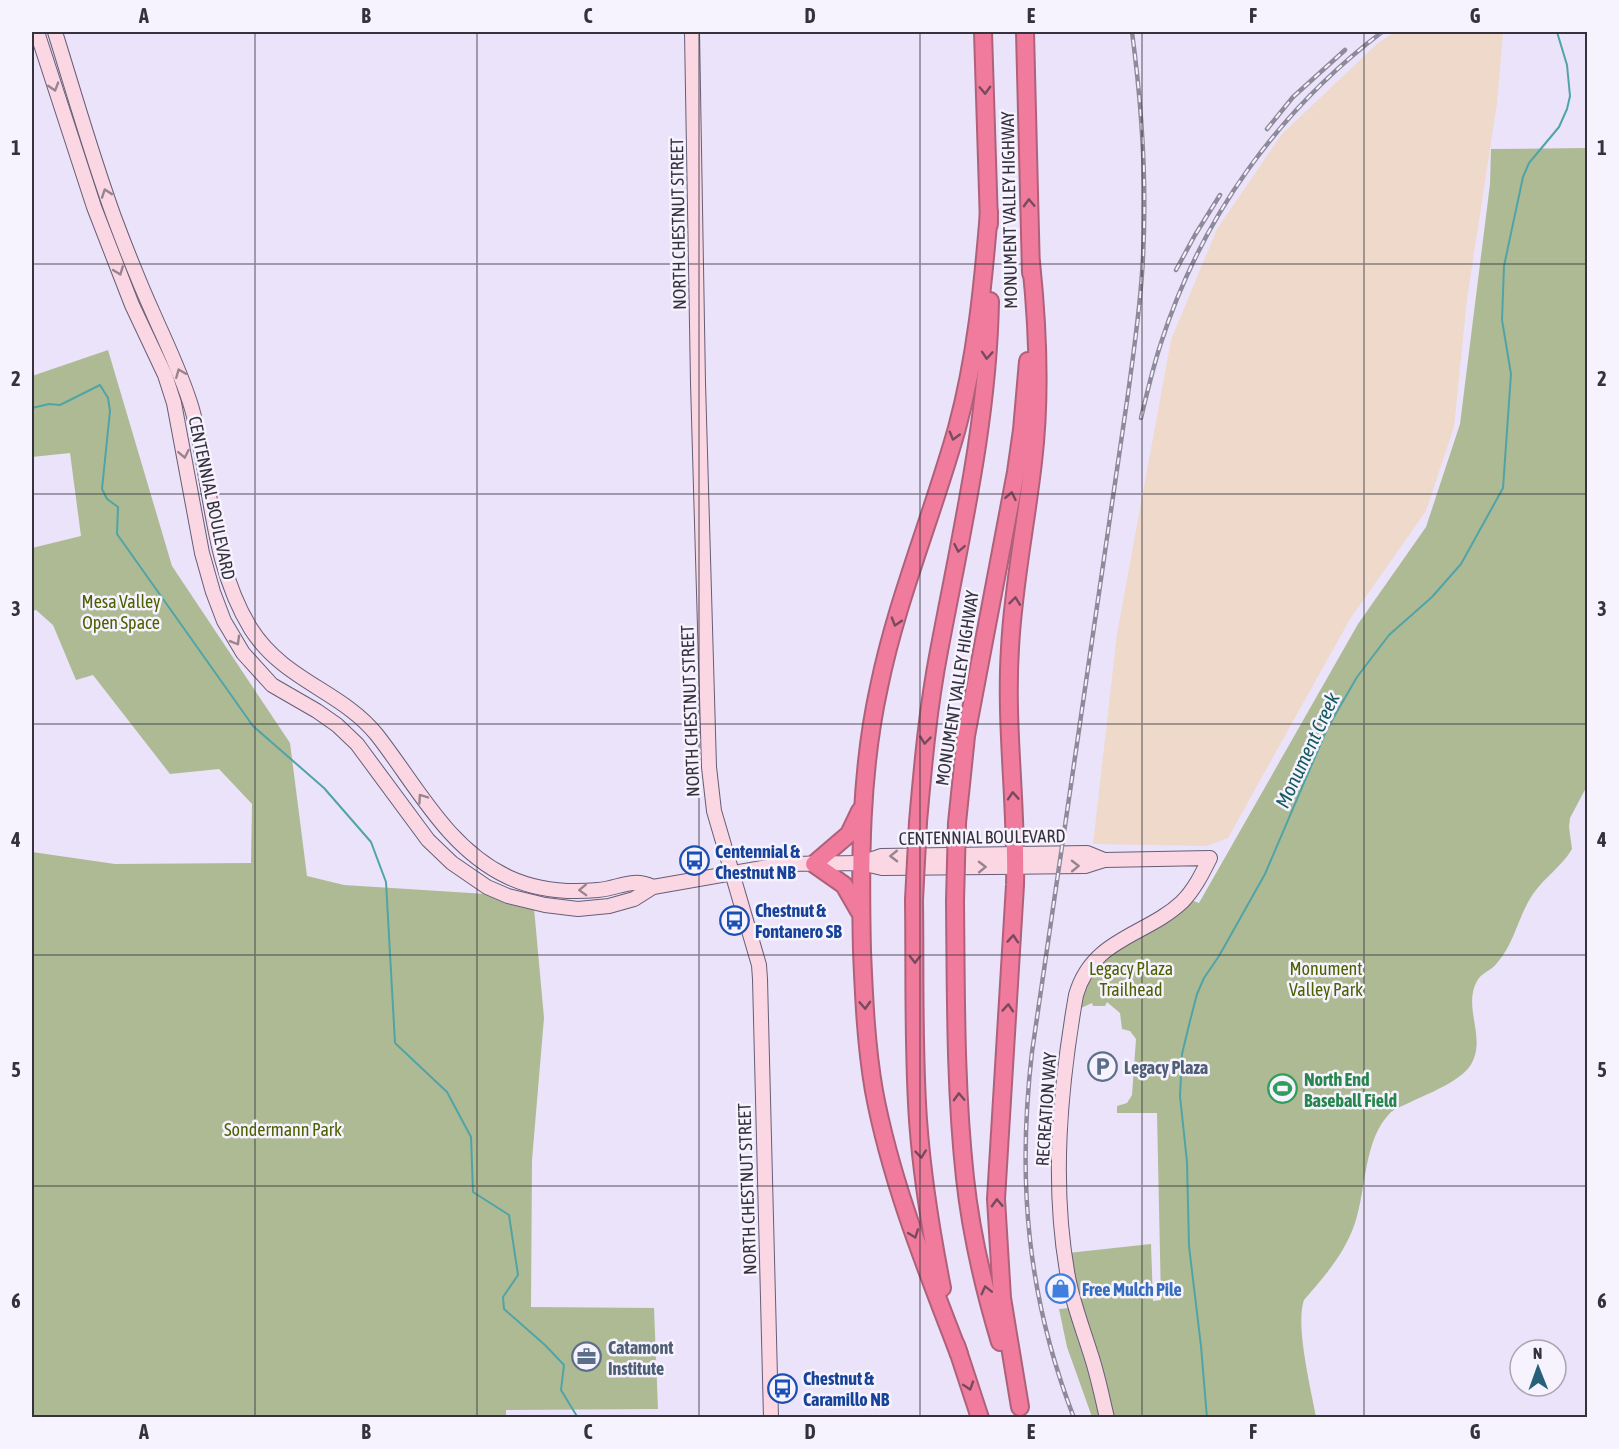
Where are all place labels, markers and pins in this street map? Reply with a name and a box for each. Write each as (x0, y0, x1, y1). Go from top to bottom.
place label: Centennial & Chestnut NB (715, 841, 800, 883)
bus stop icon: Centennial & Chestnut NB (678, 845, 710, 877)
place label: Chestnut & Fontanero SB (755, 900, 842, 942)
bus stop icon: Chestnut & Fontanero SB (718, 904, 750, 936)
parking icon: Legacy Plaza (1087, 1051, 1119, 1083)
place label: Legacy Plaza (1124, 1057, 1208, 1078)
place label: North End Baseball Field (1304, 1069, 1397, 1111)
sports icon: North End Baseball Field (1267, 1073, 1299, 1105)
shop icon: Free Mulch Pile (1045, 1273, 1077, 1305)
place label: Free Mulch Pile (1082, 1279, 1182, 1300)
place label: Catamont Institute (608, 1337, 674, 1379)
office icon: Catamont Institute (571, 1341, 603, 1373)
place label: Chestnut & Caramillo NB (803, 1368, 890, 1410)
bus stop icon: Chestnut & Caramillo NB (766, 1372, 798, 1404)

